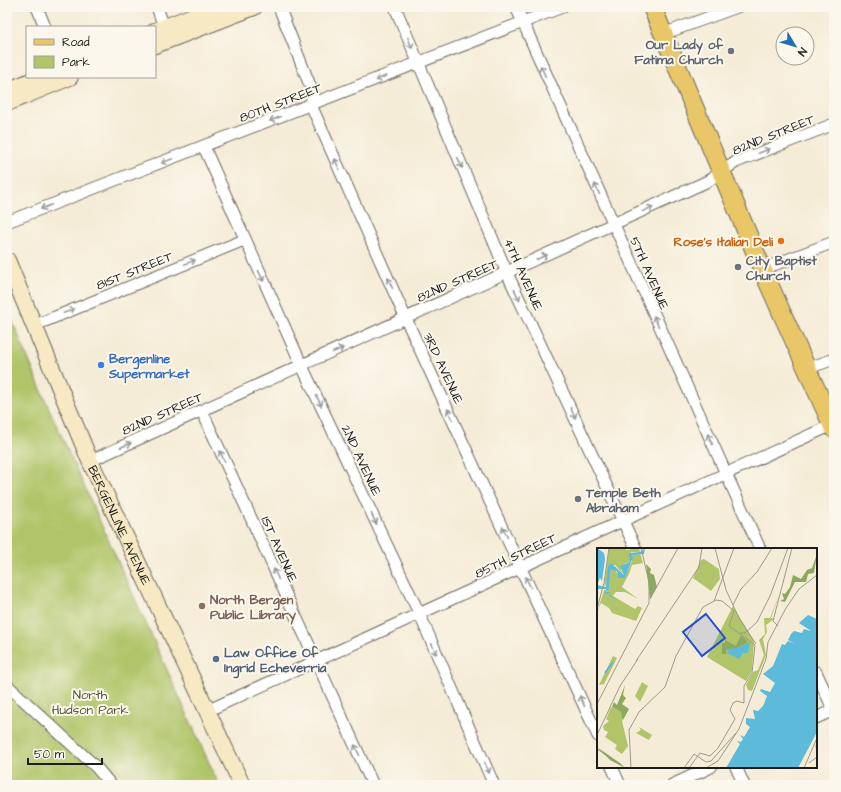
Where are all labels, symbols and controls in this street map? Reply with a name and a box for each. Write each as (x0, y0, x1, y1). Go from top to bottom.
legend (26, 26, 156, 78)
north arrow (775, 26, 815, 66)
text: Road (62, 34, 90, 51)
place label: Our Lady of Fatima Church (634, 36, 724, 69)
one-way arrow (406, 37, 414, 49)
text: N (794, 45, 811, 59)
marker: Our Lady of Fatima Church (726, 46, 736, 56)
text: Park (62, 54, 90, 71)
one-way arrow (539, 65, 547, 77)
one-way arrow (376, 74, 388, 82)
street label: 80TH STREET (237, 79, 325, 127)
street label: 82ND STREET (730, 110, 818, 160)
one-way arrow (270, 116, 282, 124)
one-way arrow (758, 147, 770, 155)
one-way arrow (457, 157, 464, 169)
one-way arrow (162, 158, 174, 166)
one-way arrow (333, 158, 341, 170)
one-way arrow (592, 184, 600, 196)
one-way arrow (40, 204, 52, 212)
one-way arrow (642, 205, 654, 212)
place label: Rose's Italian Deli (673, 233, 774, 251)
street label: 5TH AVENUE (625, 234, 673, 313)
street label: 4TH AVENUE (499, 235, 547, 314)
marker: Rose's Italian Deli (776, 236, 786, 246)
street label: 81ST STREET (93, 247, 176, 294)
place label: City Baptist Church (746, 252, 818, 285)
one-way arrow (536, 253, 548, 260)
street label: 82ND STREET (414, 255, 502, 307)
one-way arrow (183, 258, 195, 266)
marker: City Baptist Church (733, 262, 743, 272)
one-way arrow (258, 269, 265, 281)
one-way arrow (386, 277, 393, 289)
one-way arrow (514, 289, 521, 301)
one-way arrow (63, 307, 75, 315)
one-way arrow (652, 315, 659, 327)
street label: 3RD AVENUE (419, 330, 468, 407)
one-way arrow (331, 345, 343, 353)
place label: Bergenline Supermarket (108, 350, 190, 384)
marker: Bergenline Supermarket (96, 360, 106, 370)
street label: 82ND STREET (119, 388, 207, 440)
one-way arrow (316, 395, 323, 407)
one-way arrow (570, 406, 577, 418)
one-way arrow (446, 409, 453, 421)
street label: 2ND AVENUE (337, 422, 386, 499)
one-way arrow (706, 433, 713, 445)
one-way arrow (119, 441, 131, 448)
one-way arrow (218, 450, 225, 462)
street label: BERGENLINE AVENUE (83, 462, 155, 588)
place label: Temple Beth Abraham (585, 484, 661, 517)
marker: Temple Beth Abraham (573, 494, 583, 504)
one-way arrow (371, 512, 378, 524)
street label: 1ST AVENUE (256, 513, 302, 586)
one-way arrow (501, 527, 508, 539)
street label: 85TH STREET (472, 529, 560, 583)
inset map (597, 548, 817, 768)
one-way arrow (272, 568, 279, 580)
one-way arrow (524, 577, 531, 589)
place label: North Bergen Public Library (210, 591, 297, 625)
marker: North Bergen Public Library (197, 601, 207, 611)
one-way arrow (431, 643, 438, 655)
place label: Law Office Of Ingrid Echeverria (224, 644, 327, 679)
marker: Law Office Of Ingrid Echeverria (211, 654, 221, 664)
park label: North Hudson Park (52, 686, 128, 719)
one-way arrow (578, 695, 585, 707)
scale bar (28, 740, 102, 766)
one-way arrow (353, 744, 360, 756)
text: 50 m (34, 746, 65, 763)
one-way arrow (484, 762, 491, 774)

